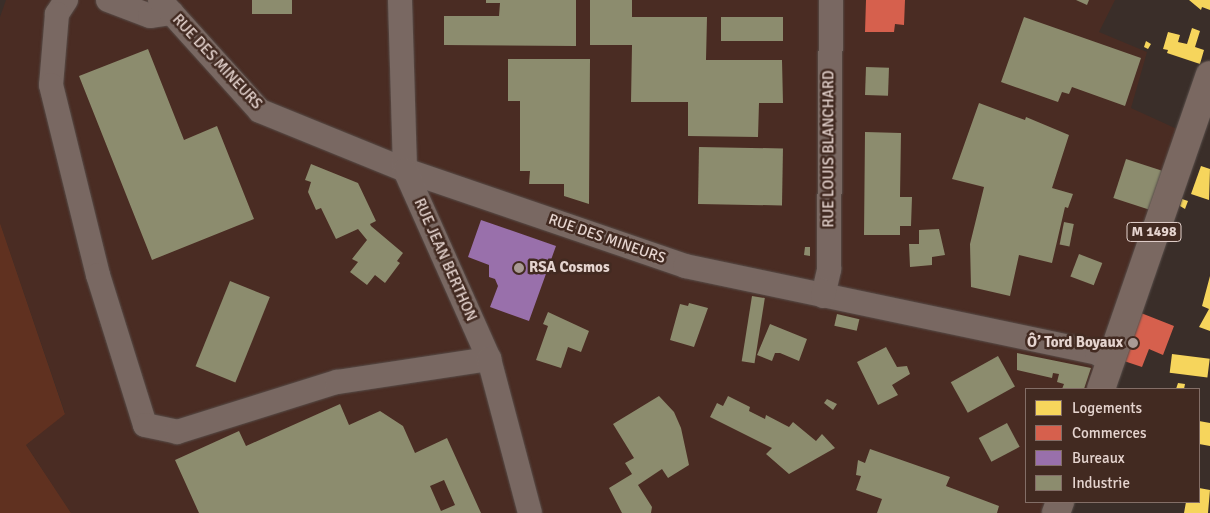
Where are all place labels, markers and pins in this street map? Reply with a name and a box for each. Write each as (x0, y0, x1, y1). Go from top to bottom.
place label: RSA Cosmos (529, 259, 610, 277)
marker: RSA Cosmos (513, 262, 525, 274)
place label: Ô’ Tord Boyaux (1027, 334, 1123, 352)
marker: Ô’ Tord Boyaux (1127, 337, 1139, 349)

